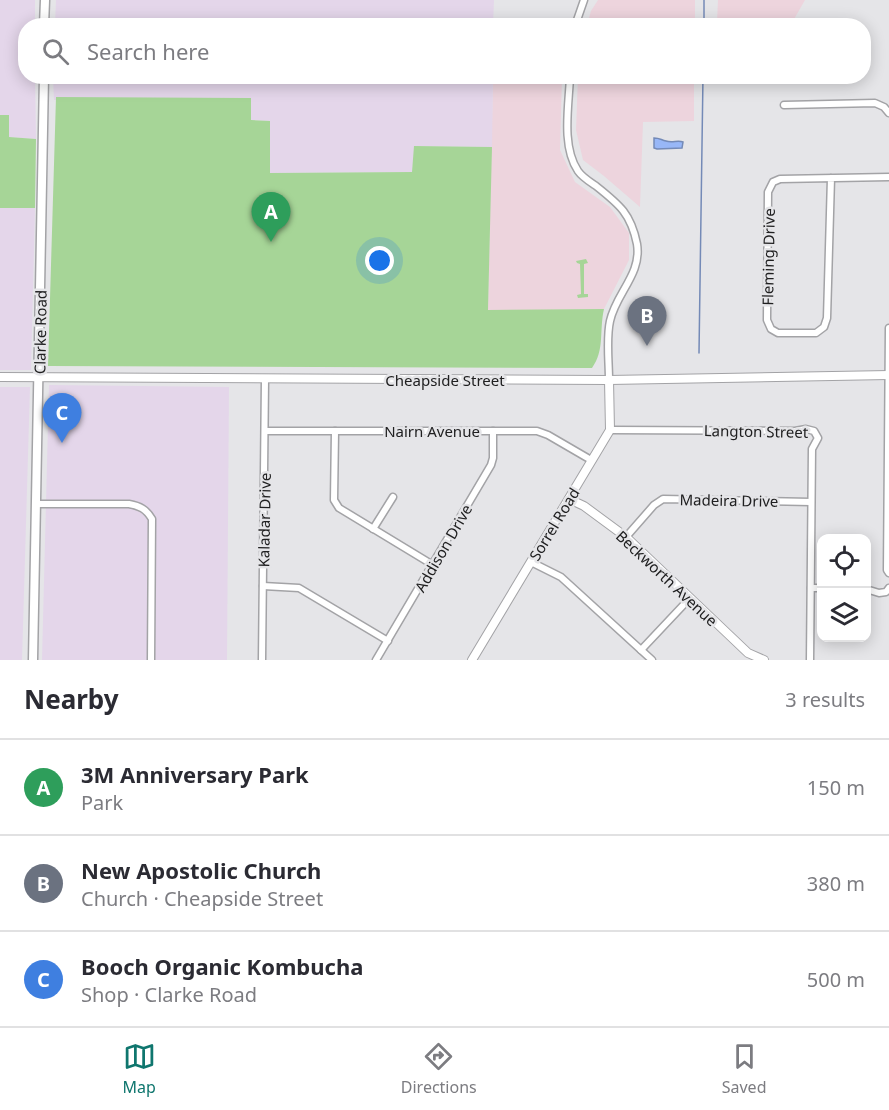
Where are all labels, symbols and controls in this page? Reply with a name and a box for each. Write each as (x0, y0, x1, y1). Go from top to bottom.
search box (18, 18, 871, 84)
icon: search (39, 35, 72, 68)
text: Search here (87, 36, 209, 66)
pin: A (252, 192, 290, 242)
street label: Fleming Drive (757, 208, 779, 306)
your location (365, 246, 394, 275)
street label: Clarke Road (29, 290, 51, 374)
pin: B (628, 296, 666, 346)
street label: Cheapside Street (385, 370, 505, 390)
pin: C (42, 394, 82, 443)
street label: Langton Street (704, 420, 809, 442)
street label: Nairn Avenue (384, 421, 480, 441)
street label: Kaladar Drive (253, 472, 275, 568)
street label: Sorrel Road (524, 484, 584, 564)
street label: Madeira Drive (679, 489, 779, 511)
street label: Addison Drive (410, 500, 476, 596)
street label: Beckworth Avenue (612, 526, 722, 630)
map controls (817, 534, 871, 642)
button: locate (817, 534, 871, 588)
button: layers (817, 588, 871, 642)
text: Nearby (24, 681, 119, 717)
text: 3 results (785, 686, 865, 713)
text: 3M Anniversary Park (81, 759, 309, 789)
text: A (37, 774, 50, 801)
text: 150 m (807, 774, 865, 801)
text: Park (81, 789, 123, 816)
text: New Apostolic Church (81, 855, 321, 885)
text: B (37, 870, 50, 897)
text: 380 m (807, 870, 865, 897)
text: Church · Cheapside Street (81, 885, 323, 912)
text: Booch Organic Kombucha (81, 951, 363, 981)
text: C (37, 966, 50, 993)
text: 500 m (807, 966, 865, 993)
text: Shop · Clarke Road (81, 981, 257, 1008)
tab: Map (122, 1040, 156, 1098)
tab: Directions (401, 1040, 477, 1098)
tab: Saved (722, 1040, 766, 1098)

